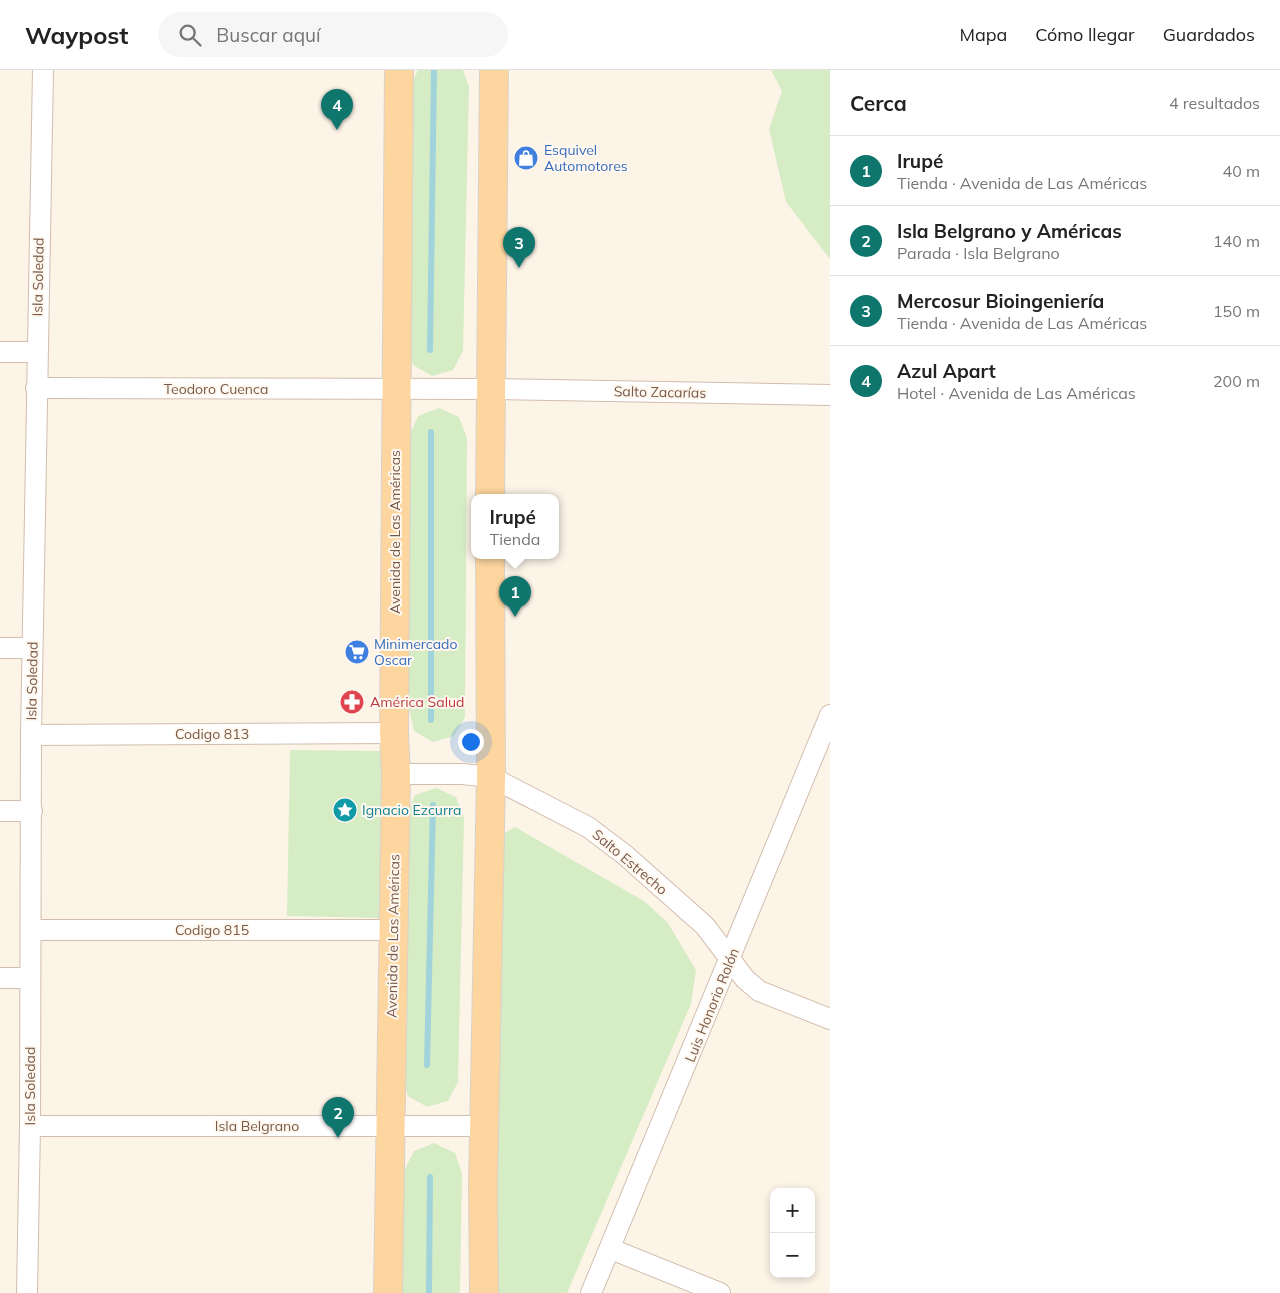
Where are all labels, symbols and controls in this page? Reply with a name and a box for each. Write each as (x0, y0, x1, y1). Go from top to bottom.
search box (158, 12, 508, 57)
text: Waypost (25, 20, 128, 50)
icon: search (176, 21, 204, 49)
text: Buscar aquí (216, 23, 321, 47)
text: Mapa (959, 23, 1007, 46)
text: Cómo llegar (1035, 23, 1135, 46)
text: Guardados (1163, 23, 1255, 46)
pin: 4 (321, 89, 353, 130)
text: Cerca (850, 90, 907, 116)
text: 4 resultados (1169, 93, 1260, 113)
place label: Esquivel Automotores (544, 141, 628, 175)
shop icon: Esquivel Automotores (513, 145, 539, 171)
text: Irupé (897, 149, 943, 173)
text: 1 (861, 161, 871, 181)
text: 40 m (1223, 161, 1260, 181)
text: Tienda · Avenida de Las Américas (897, 173, 1147, 193)
text: Isla Belgrano y Américas (897, 219, 1122, 243)
pin: 3 (503, 227, 535, 268)
text: 2 (861, 231, 871, 251)
text: 140 m (1213, 231, 1260, 251)
street label: Isla Soledad (28, 237, 48, 317)
text: Parada · Isla Belgrano (897, 243, 1060, 263)
text: Mercosur Bioingeniería (897, 289, 1104, 313)
text: 3 (861, 301, 871, 321)
text: 150 m (1213, 301, 1260, 321)
text: Tienda · Avenida de Las Américas (897, 313, 1147, 333)
text: Azul Apart (897, 359, 996, 383)
text: 4 (861, 371, 871, 391)
text: 200 m (1213, 371, 1260, 391)
street label: Teodoro Cuenca (164, 380, 268, 398)
street label: Salto Zacarías (614, 382, 706, 402)
text: Hotel · Avenida de Las Américas (897, 383, 1136, 403)
street label: Avenida de Las Américas (386, 450, 404, 614)
popup (471, 494, 559, 559)
text: Irupé (490, 505, 536, 529)
text: Tienda (490, 529, 540, 549)
pin: 1 (499, 576, 531, 617)
place label: Minimercado Oscar (374, 635, 457, 669)
supermarket icon: Minimercado Oscar (344, 639, 370, 665)
street label: Isla Soledad (22, 641, 42, 721)
pharmacy icon: América Salud (339, 689, 365, 715)
place label: América Salud (370, 693, 464, 711)
street label: Codigo 813 (175, 725, 249, 743)
your location (458, 729, 484, 755)
place icon: Ignacio Ezcurra (332, 797, 358, 823)
place label: Ignacio Ezcurra (362, 801, 461, 819)
street label: Salto Estrecho (589, 825, 671, 899)
street label: Avenida de Las Américas (383, 854, 403, 1018)
street label: Codigo 815 (175, 921, 249, 939)
street label: Luis Honorio Rolón (681, 945, 743, 1065)
street label: Isla Soledad (21, 1047, 39, 1125)
pin: 2 (322, 1097, 354, 1138)
street label: Isla Belgrano (215, 1117, 299, 1135)
map controls (770, 1188, 815, 1278)
button: + (770, 1188, 815, 1233)
button: − (770, 1233, 815, 1278)

